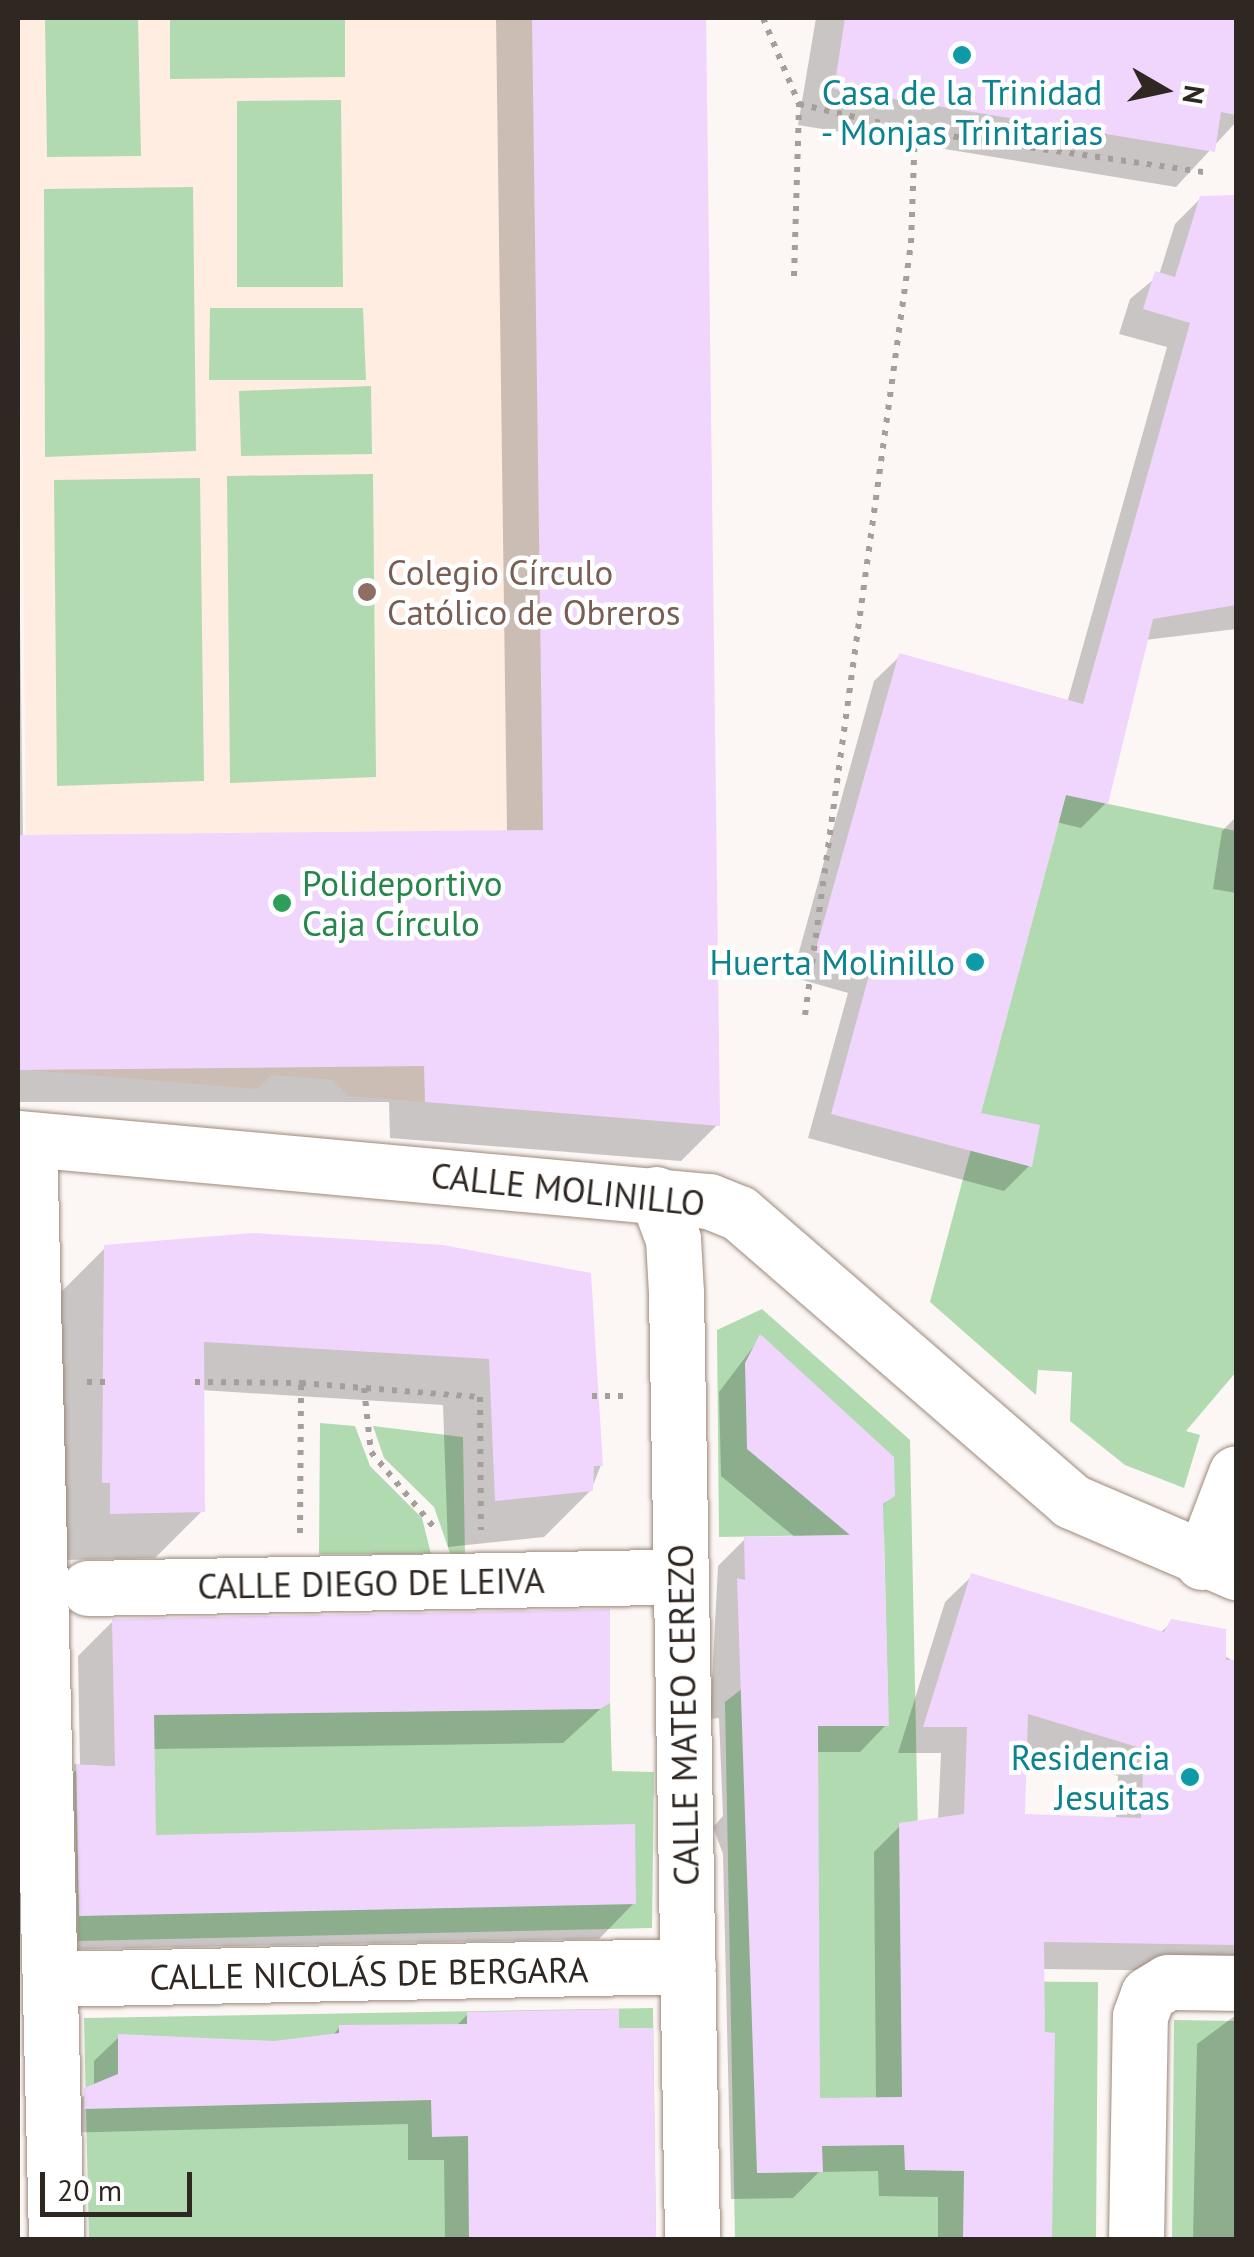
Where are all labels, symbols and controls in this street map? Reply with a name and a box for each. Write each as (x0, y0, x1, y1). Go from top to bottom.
north arrow (1114, 40, 1214, 140)
marker: Casa de la Trinidad - Monjas Trinitarias (951, 44, 973, 66)
place label: Casa de la Trinidad - Monjas Trinitarias (819, 71, 1105, 153)
text: N (1174, 83, 1214, 107)
place label: Colegio Círculo Católico de Obreros (387, 551, 681, 633)
marker: Colegio Círculo Católico de Obreros (356, 581, 378, 603)
place label: Polideportivo Caja Círculo (302, 862, 502, 944)
marker: Polideportivo Caja Círculo (271, 892, 293, 914)
place label: Huerta Molinillo (710, 941, 955, 983)
marker: Huerta Molinillo (964, 951, 986, 973)
street label: CALLE MOLINILLO (429, 1154, 707, 1224)
street label: CALLE MATEO CEREZO (659, 1544, 707, 1886)
street label: CALLE DIEGO DE LEIVA (197, 1559, 545, 1607)
place label: Residencia Jesuitas (1011, 1736, 1170, 1818)
marker: Residencia Jesuitas (1179, 1766, 1201, 1788)
street label: CALLE NICOLÁS DE BERGARA (149, 1948, 589, 1998)
scale bar (45, 2152, 198, 2214)
text: 20 m (57, 2170, 122, 2209)

